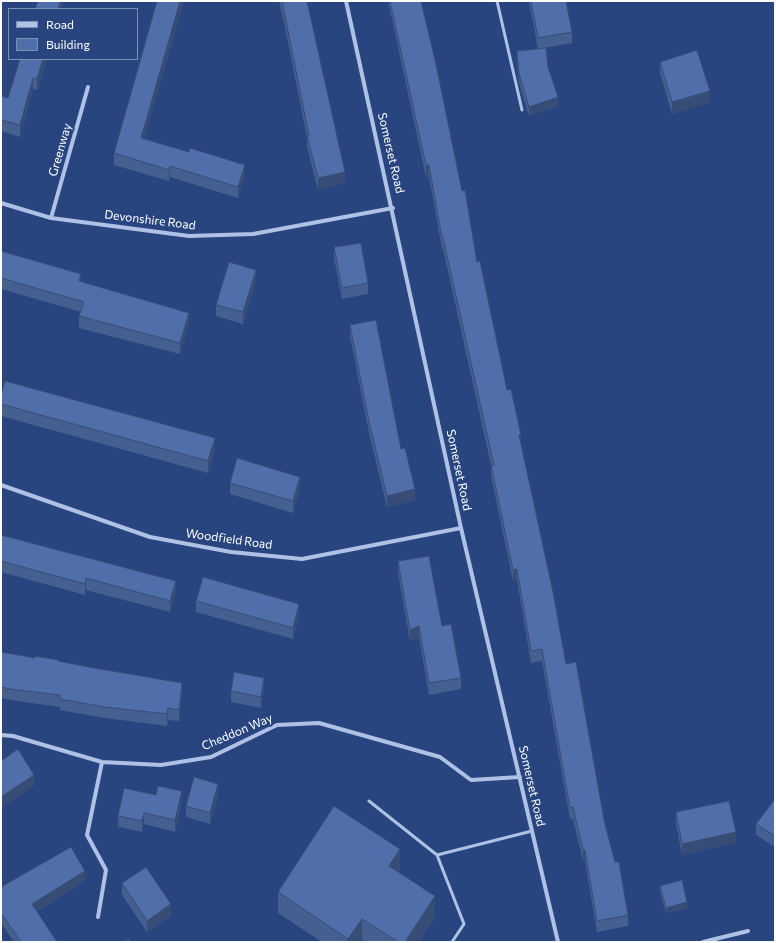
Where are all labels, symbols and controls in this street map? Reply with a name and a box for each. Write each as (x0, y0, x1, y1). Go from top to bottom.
legend (8, 8, 138, 60)
text: Road (46, 17, 74, 31)
text: Building (46, 37, 90, 51)
street label: Somerset Road (375, 111, 407, 195)
street label: Greenway (46, 122, 74, 178)
street label: Devonshire Road (104, 207, 196, 233)
street label: Somerset Road (443, 428, 475, 512)
street label: Woodfield Road (185, 526, 273, 552)
street label: Cheddon Way (199, 711, 275, 753)
street label: Somerset Road (516, 744, 548, 828)

